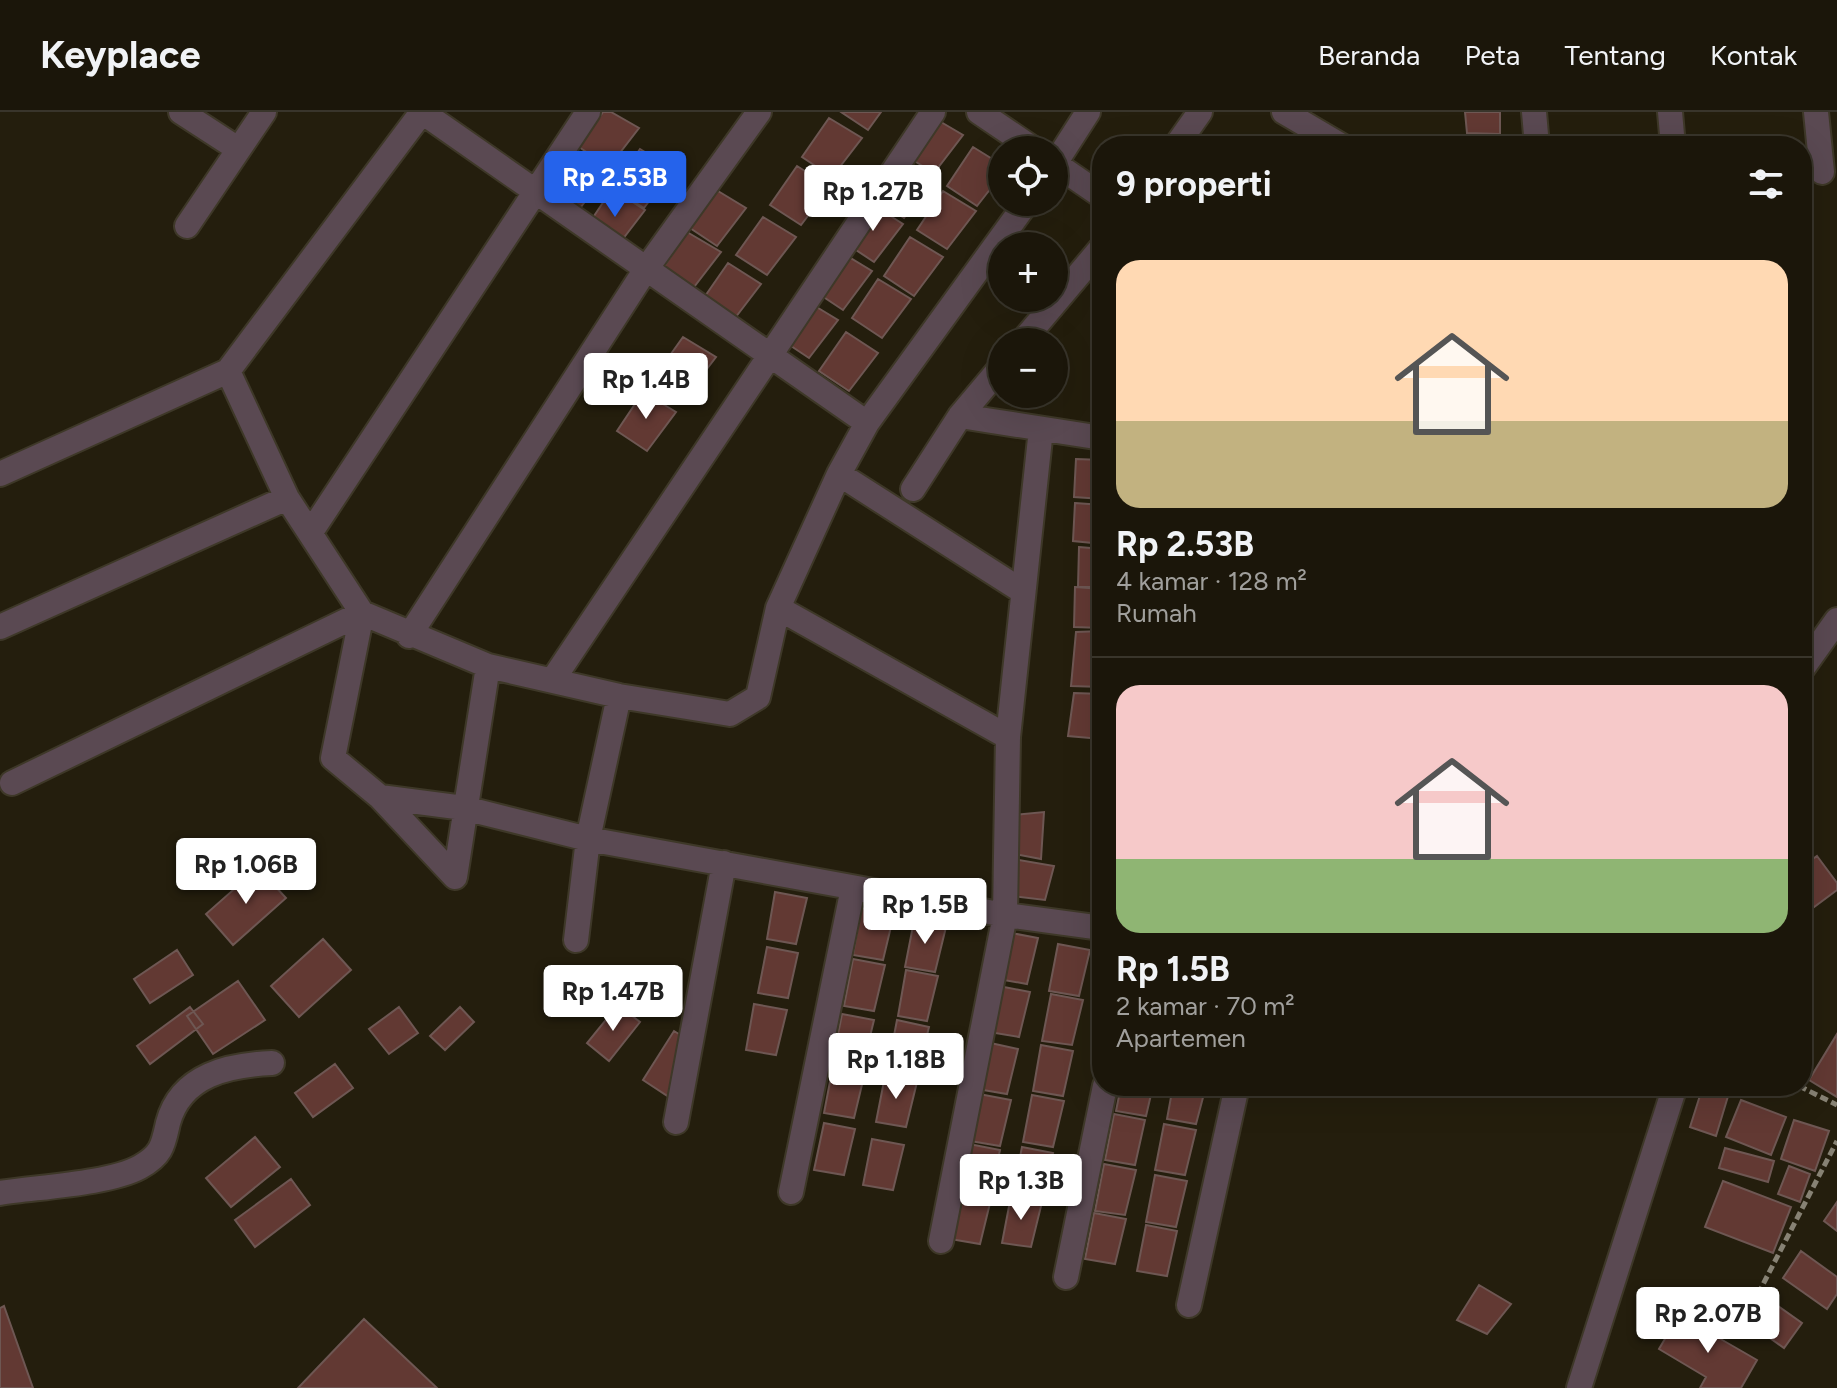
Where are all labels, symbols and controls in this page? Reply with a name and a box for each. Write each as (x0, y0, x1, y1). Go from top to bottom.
text: Keyplace (40, 32, 201, 78)
text: Beranda (1318, 38, 1420, 72)
text: Peta (1464, 38, 1520, 72)
text: Tentang (1564, 38, 1666, 72)
text: Kontak (1710, 38, 1797, 72)
map controls (988, 136, 1068, 408)
button: locate (988, 136, 1068, 216)
pin: Rp 2.53B (532, 151, 698, 219)
text: Rp 2.53B (562, 161, 668, 193)
icon: filters (1744, 162, 1788, 206)
text: 9 properti (1116, 164, 1272, 205)
pin: Rp 1.27B (790, 165, 956, 233)
text: Rp 1.27B (822, 175, 924, 207)
button: + (988, 232, 1068, 312)
icon: home (1380, 312, 1524, 456)
button: − (988, 328, 1068, 408)
pin: Rp 1.4B (572, 353, 720, 421)
text: Rp 1.4B (602, 363, 690, 395)
text: Rp 2.53B (1116, 524, 1254, 565)
text: 4 kamar · 128 m² (1116, 565, 1307, 597)
text: Rumah (1116, 597, 1197, 629)
icon: home (1380, 737, 1524, 881)
pin: Rp 1.06B (163, 838, 329, 906)
text: Rp 1.06B (194, 848, 298, 880)
pin: Rp 1.5B (851, 878, 999, 946)
text: Rp 1.5B (881, 888, 969, 920)
text: Rp 1.5B (1116, 949, 1230, 990)
pin: Rp 1.47B (530, 965, 696, 1033)
text: Rp 1.47B (562, 975, 664, 1007)
text: 2 kamar · 70 m² (1116, 990, 1295, 1022)
text: Apartemen (1116, 1022, 1246, 1054)
pin: Rp 1.18B (813, 1033, 979, 1101)
text: Rp 1.18B (847, 1043, 945, 1075)
pin: Rp 1.3B (947, 1154, 1095, 1222)
text: Rp 1.3B (978, 1164, 1064, 1196)
pin: Rp 2.07B (1625, 1287, 1791, 1355)
text: Rp 2.07B (1654, 1297, 1762, 1329)

